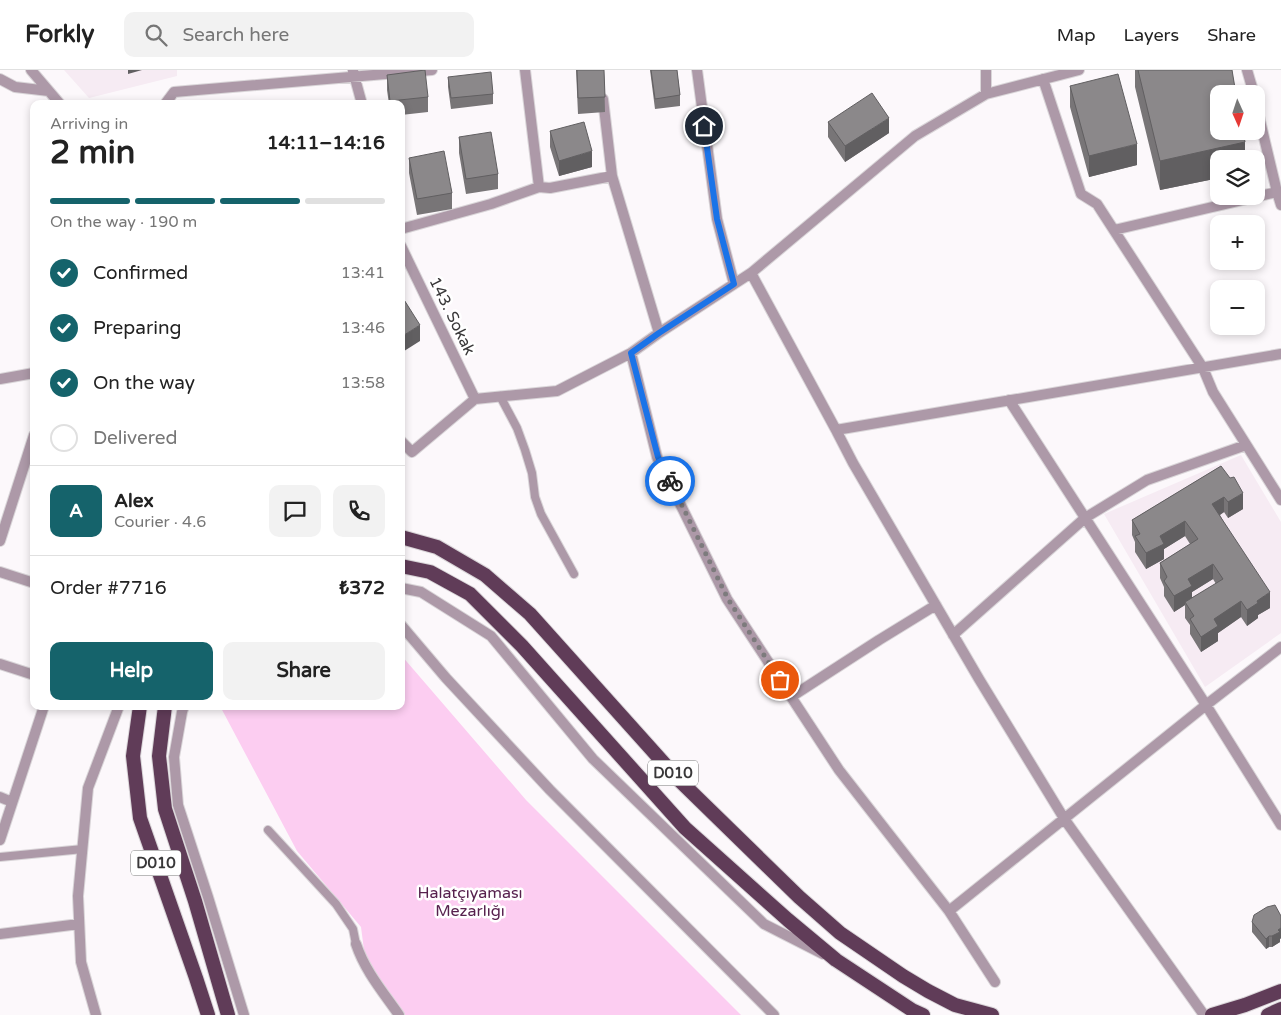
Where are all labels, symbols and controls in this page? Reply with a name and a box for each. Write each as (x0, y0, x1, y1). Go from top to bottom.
search box (124, 12, 474, 57)
text: Forkly (25, 20, 94, 49)
icon: search (142, 21, 170, 49)
text: Search here (182, 24, 289, 46)
text: Map (1057, 24, 1096, 46)
text: Layers (1124, 24, 1179, 46)
text: Share (1207, 24, 1256, 46)
north arrow (1210, 85, 1265, 140)
map controls (1210, 85, 1265, 335)
pin (683, 105, 725, 147)
icon: home (690, 112, 718, 140)
text: Arriving in (50, 114, 128, 134)
text: 14:11–14:16 (267, 132, 385, 154)
text: 2 min (50, 134, 135, 172)
button: layers (1210, 150, 1265, 205)
text: On the way · 190 m (50, 212, 197, 232)
button: + (1210, 215, 1265, 270)
icon: check (50, 259, 78, 287)
text: Confirmed (93, 262, 188, 284)
text: 13:41 (341, 263, 385, 283)
street label: 143. Sokak (425, 274, 480, 359)
button: − (1210, 280, 1265, 335)
icon: check (50, 314, 78, 342)
text: Preparing (93, 317, 182, 339)
text: 13:46 (341, 318, 385, 338)
icon: check (50, 369, 78, 397)
text: On the way (93, 372, 195, 394)
text: 13:58 (341, 373, 385, 393)
text: Delivered (93, 427, 178, 449)
courier (645, 456, 695, 506)
icon: bike (656, 467, 684, 495)
button: chat (269, 485, 321, 537)
button: phone (333, 485, 385, 537)
text: Alex (114, 490, 154, 512)
text: A (69, 500, 83, 522)
text: Courier · 4.6 (114, 512, 206, 532)
text: Order #7716 (50, 577, 167, 599)
text: ₺372 (339, 577, 385, 599)
button: Help (50, 642, 213, 700)
button: Share (223, 642, 385, 700)
pin (759, 659, 801, 701)
icon: bag (766, 666, 794, 694)
road number: D010 (648, 760, 698, 786)
road number: D010 (131, 850, 181, 876)
park label: Halatçıyaması Mezarlığı (417, 883, 523, 921)

